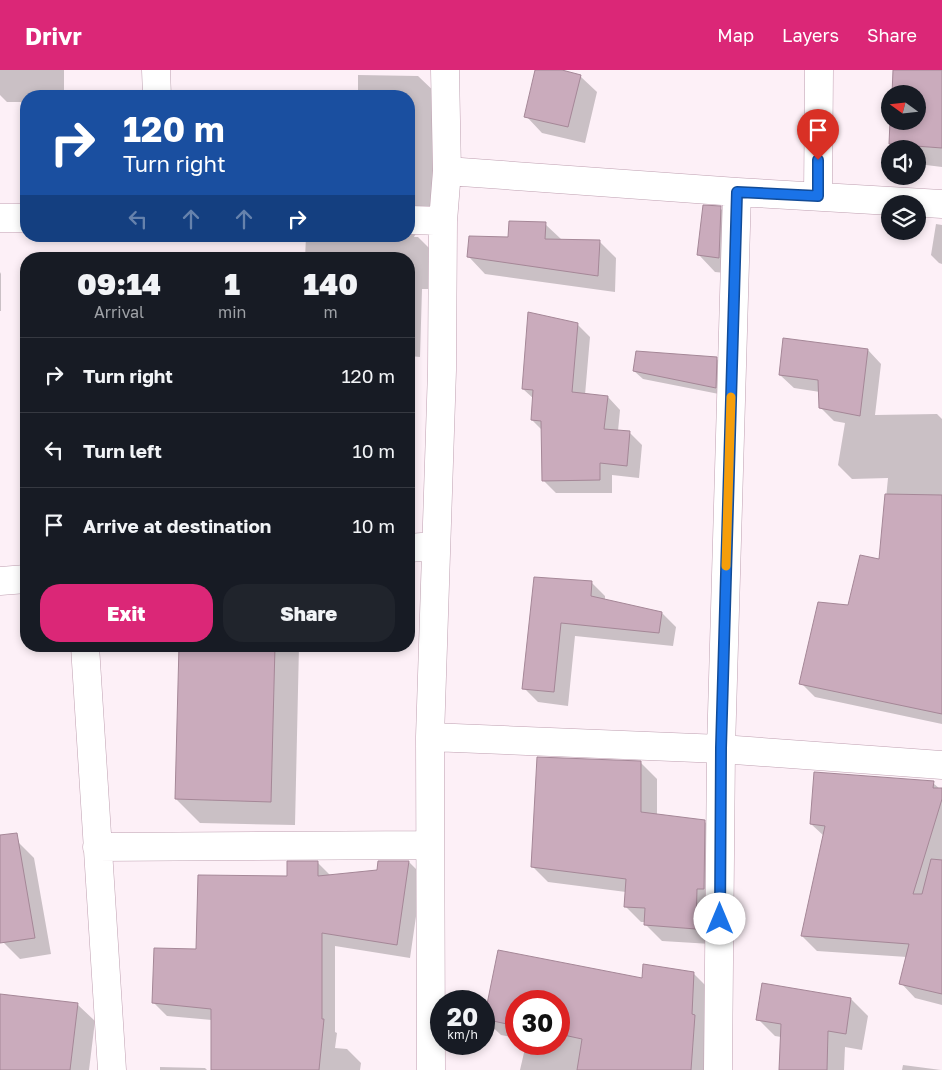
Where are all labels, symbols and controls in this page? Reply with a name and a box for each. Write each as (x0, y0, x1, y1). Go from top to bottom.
text: Drivr (25, 21, 82, 50)
text: Map (717, 24, 754, 46)
text: Layers (782, 24, 839, 46)
text: Share (867, 24, 917, 46)
north arrow (881, 85, 926, 130)
map controls (881, 85, 926, 240)
text: 120 m (123, 108, 225, 150)
pin (797, 109, 839, 160)
icon: right (40, 110, 105, 175)
icon: arrive (804, 116, 832, 144)
button: sound (881, 140, 926, 185)
text: Turn right (123, 150, 226, 177)
button: layers (881, 195, 926, 240)
icon: left (124, 205, 152, 233)
icon: ahead (177, 205, 205, 233)
icon: ahead (230, 205, 258, 233)
icon: right (283, 205, 311, 233)
text: 09:14 (77, 266, 161, 302)
text: 1 (224, 266, 240, 302)
text: 140 (303, 266, 358, 302)
text: Arrival (94, 302, 144, 322)
text: min (218, 302, 246, 322)
text: m (324, 302, 338, 322)
icon: right (40, 361, 68, 389)
text: Turn right (83, 364, 173, 387)
text: 120 m (341, 364, 395, 387)
icon: left (40, 436, 68, 464)
text: Turn left (83, 439, 162, 462)
text: 10 m (352, 439, 395, 462)
icon: arrive (40, 511, 68, 539)
text: Arrive at destination (83, 514, 271, 537)
text: 10 m (352, 514, 395, 537)
button: Exit (40, 584, 213, 642)
button: Share (223, 584, 395, 642)
position arrow (693, 892, 745, 944)
speed limit sign: 30 (505, 990, 570, 1055)
text: 20 (447, 1001, 478, 1032)
text: km/h (447, 1027, 478, 1042)

